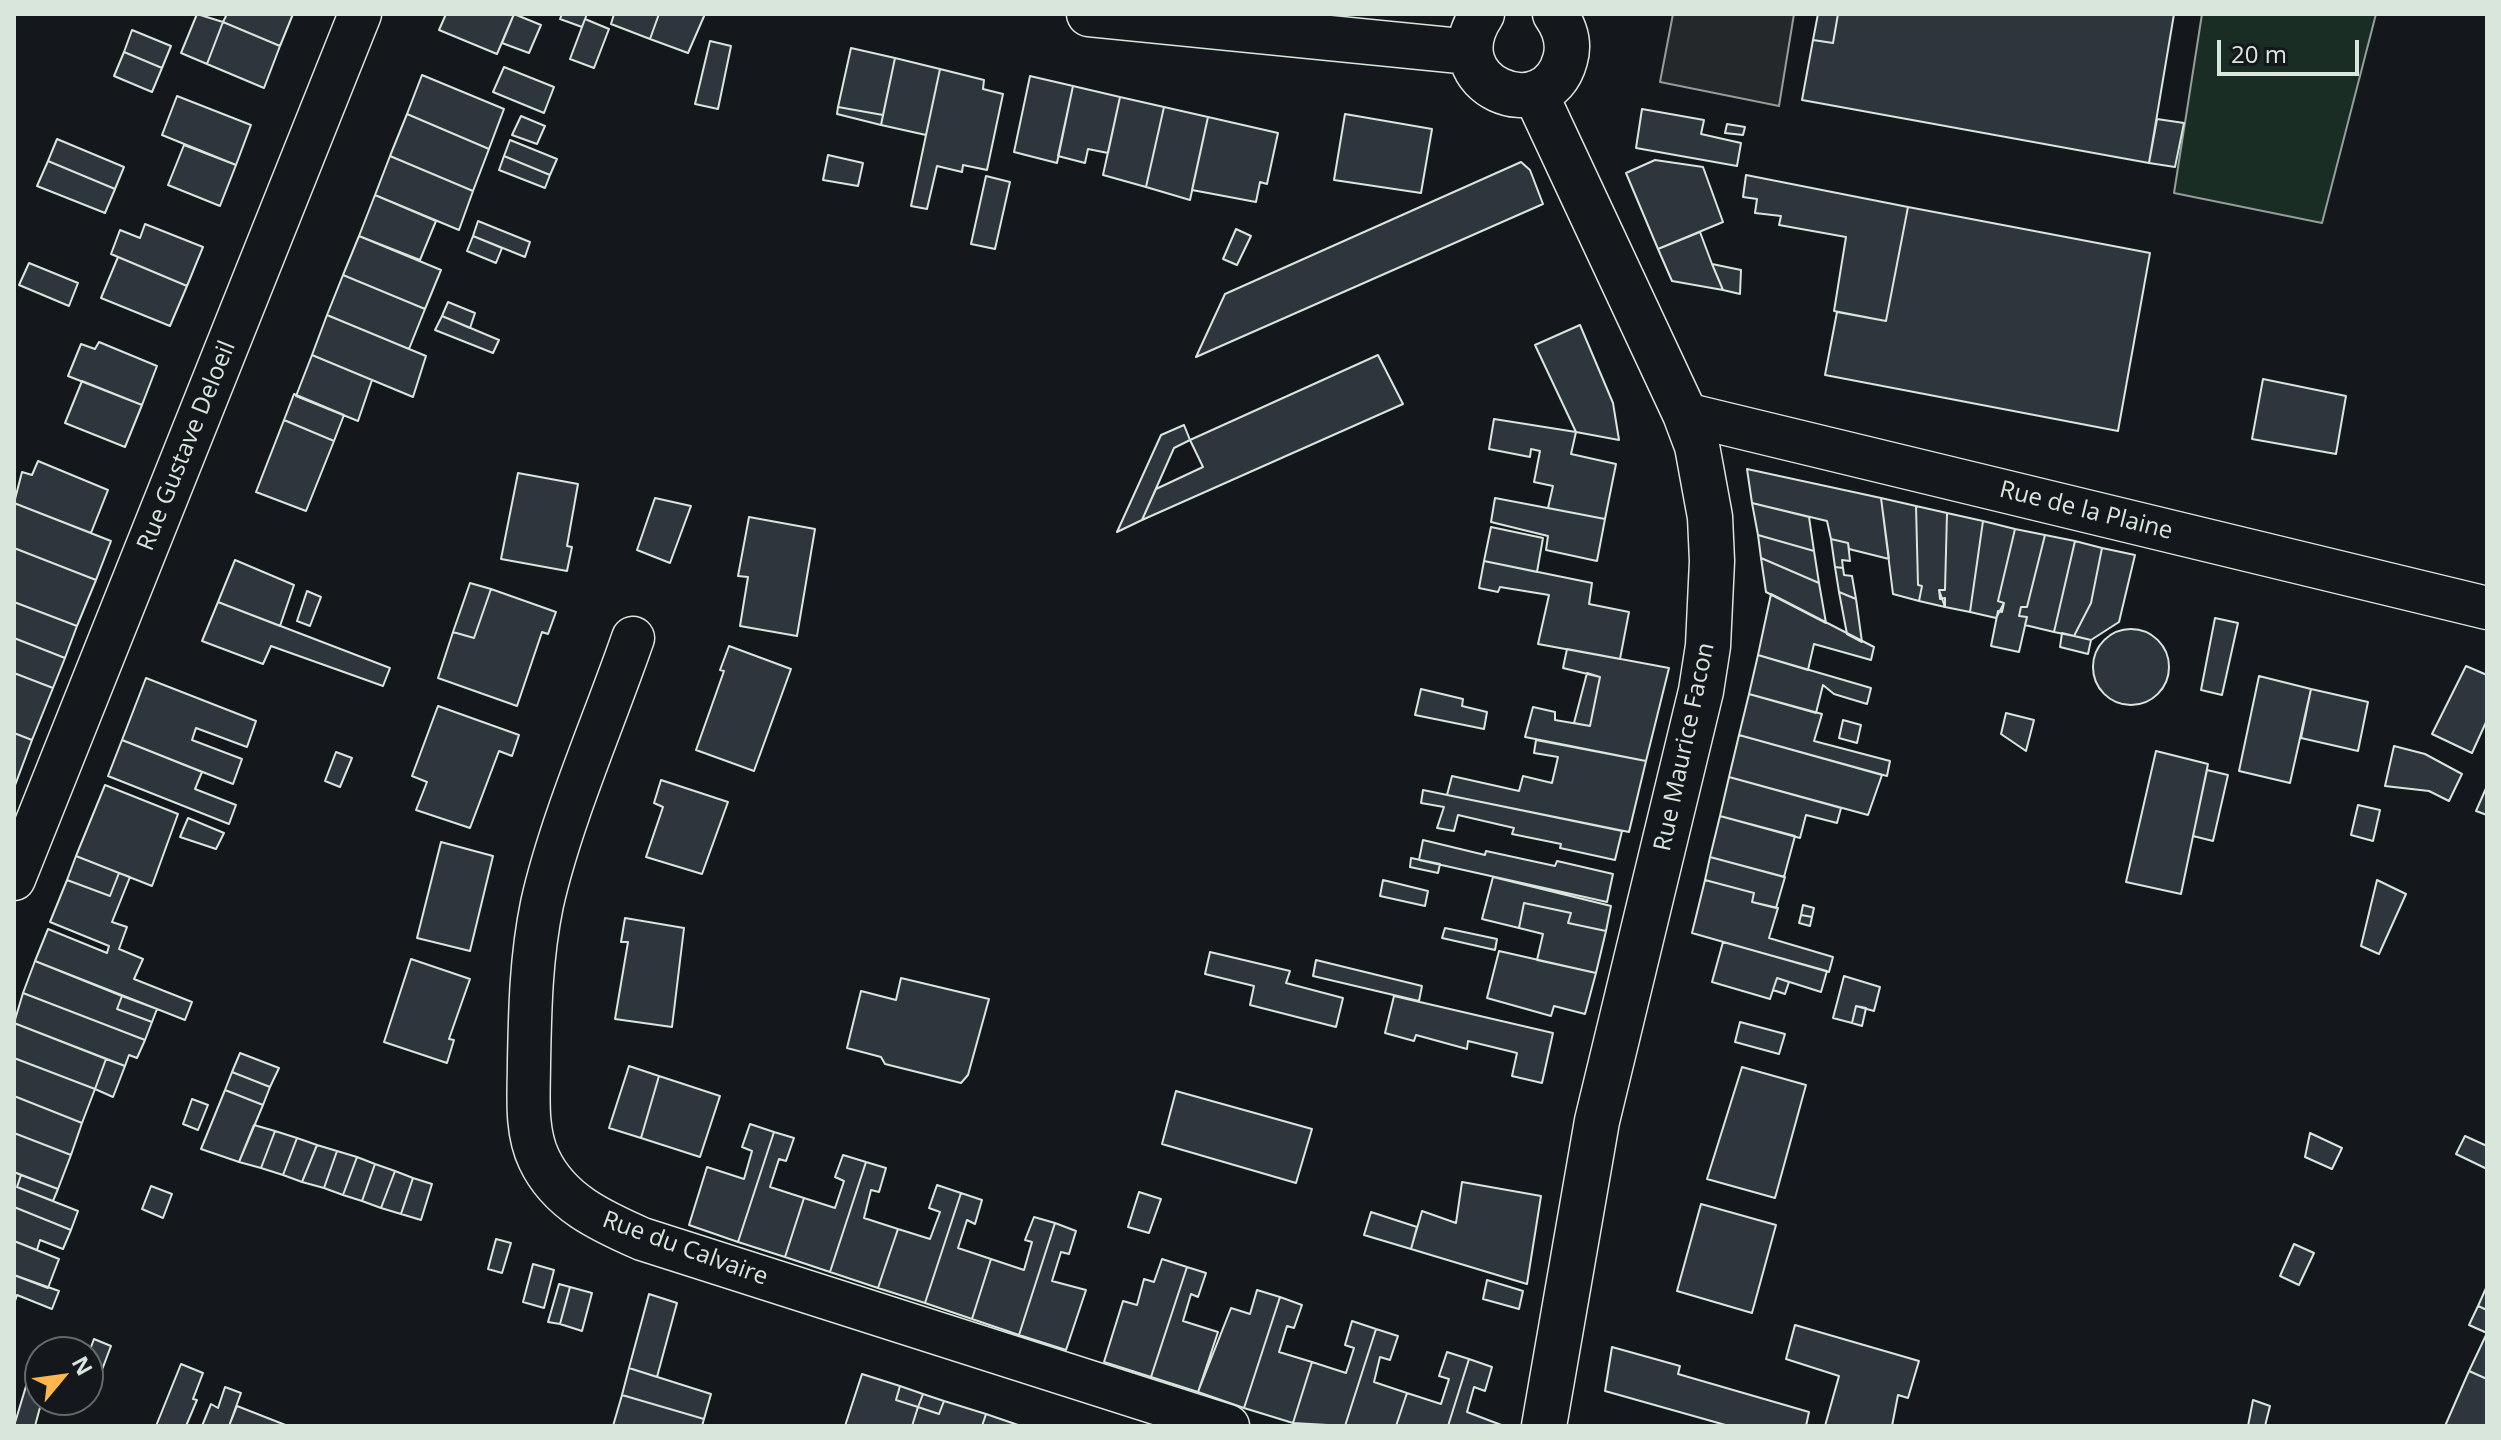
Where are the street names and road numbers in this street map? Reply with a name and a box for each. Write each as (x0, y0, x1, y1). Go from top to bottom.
street label: Rue Gustave Deloeil (132, 337, 242, 555)
street label: Rue de la Plaine (1996, 476, 2176, 546)
street label: Rue Maurice Facon (1649, 640, 1721, 854)
street label: Rue du Calvaire (598, 1206, 772, 1292)

